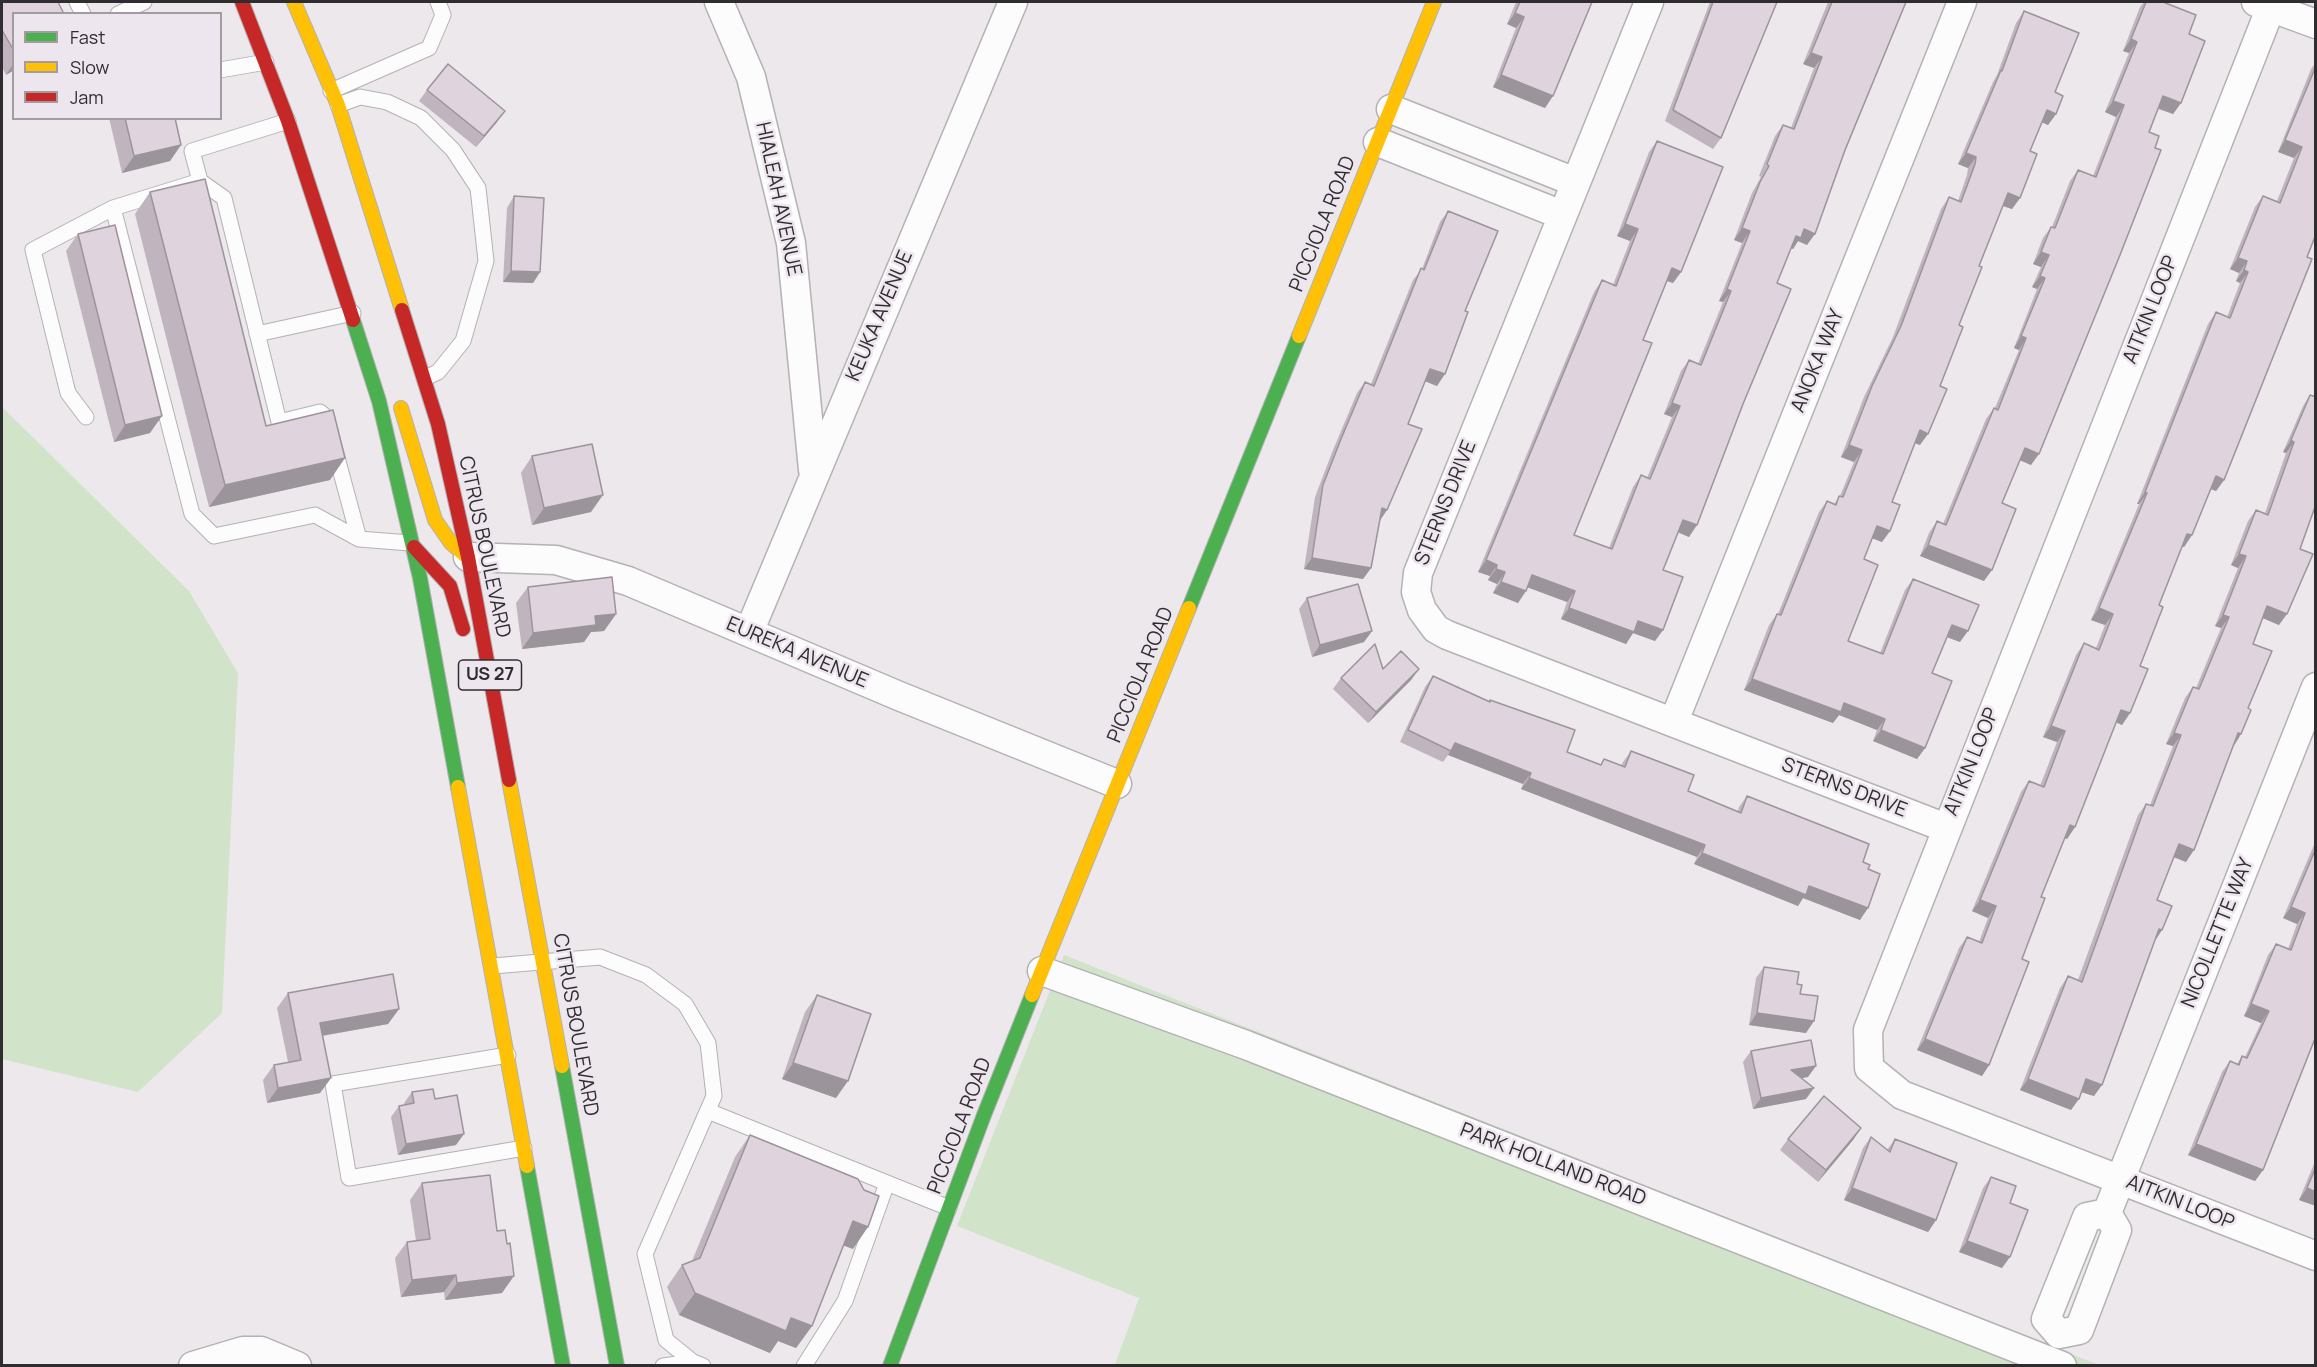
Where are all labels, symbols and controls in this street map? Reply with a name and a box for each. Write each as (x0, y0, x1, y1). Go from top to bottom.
legend (12, 12, 222, 120)
text: Fast (70, 25, 105, 49)
text: Slow (70, 55, 109, 79)
text: Jam (70, 85, 104, 109)
street label: HIALEAH AVENUE (750, 120, 806, 278)
street label: PICCIOLA ROAD (1285, 153, 1361, 295)
street label: KEUKA AVENUE (842, 247, 918, 385)
street label: AITKIN LOOP (2118, 253, 2184, 367)
street label: ANOKA WAY (1786, 306, 1850, 416)
street label: STERNS DRIVE (1410, 437, 1482, 569)
street label: CITRUS BOULEVARD (453, 454, 515, 640)
street label: PICCIOLA ROAD (1103, 604, 1179, 746)
street label: EUREKA AVENUE (722, 612, 872, 694)
road number: US 27 (458, 660, 522, 690)
street label: AITKIN LOOP (1939, 705, 2005, 819)
street label: STERNS DRIVE (1778, 753, 1910, 823)
street label: NICOLLETTE WAY (2177, 855, 2259, 1011)
street label: CITRUS BOULEVARD (547, 932, 603, 1118)
street label: PICCIOLA ROAD (923, 1054, 997, 1198)
street label: PARK HOLLAND ROAD (1457, 1118, 1649, 1212)
street label: AITKIN LOOP (2123, 1170, 2237, 1236)

